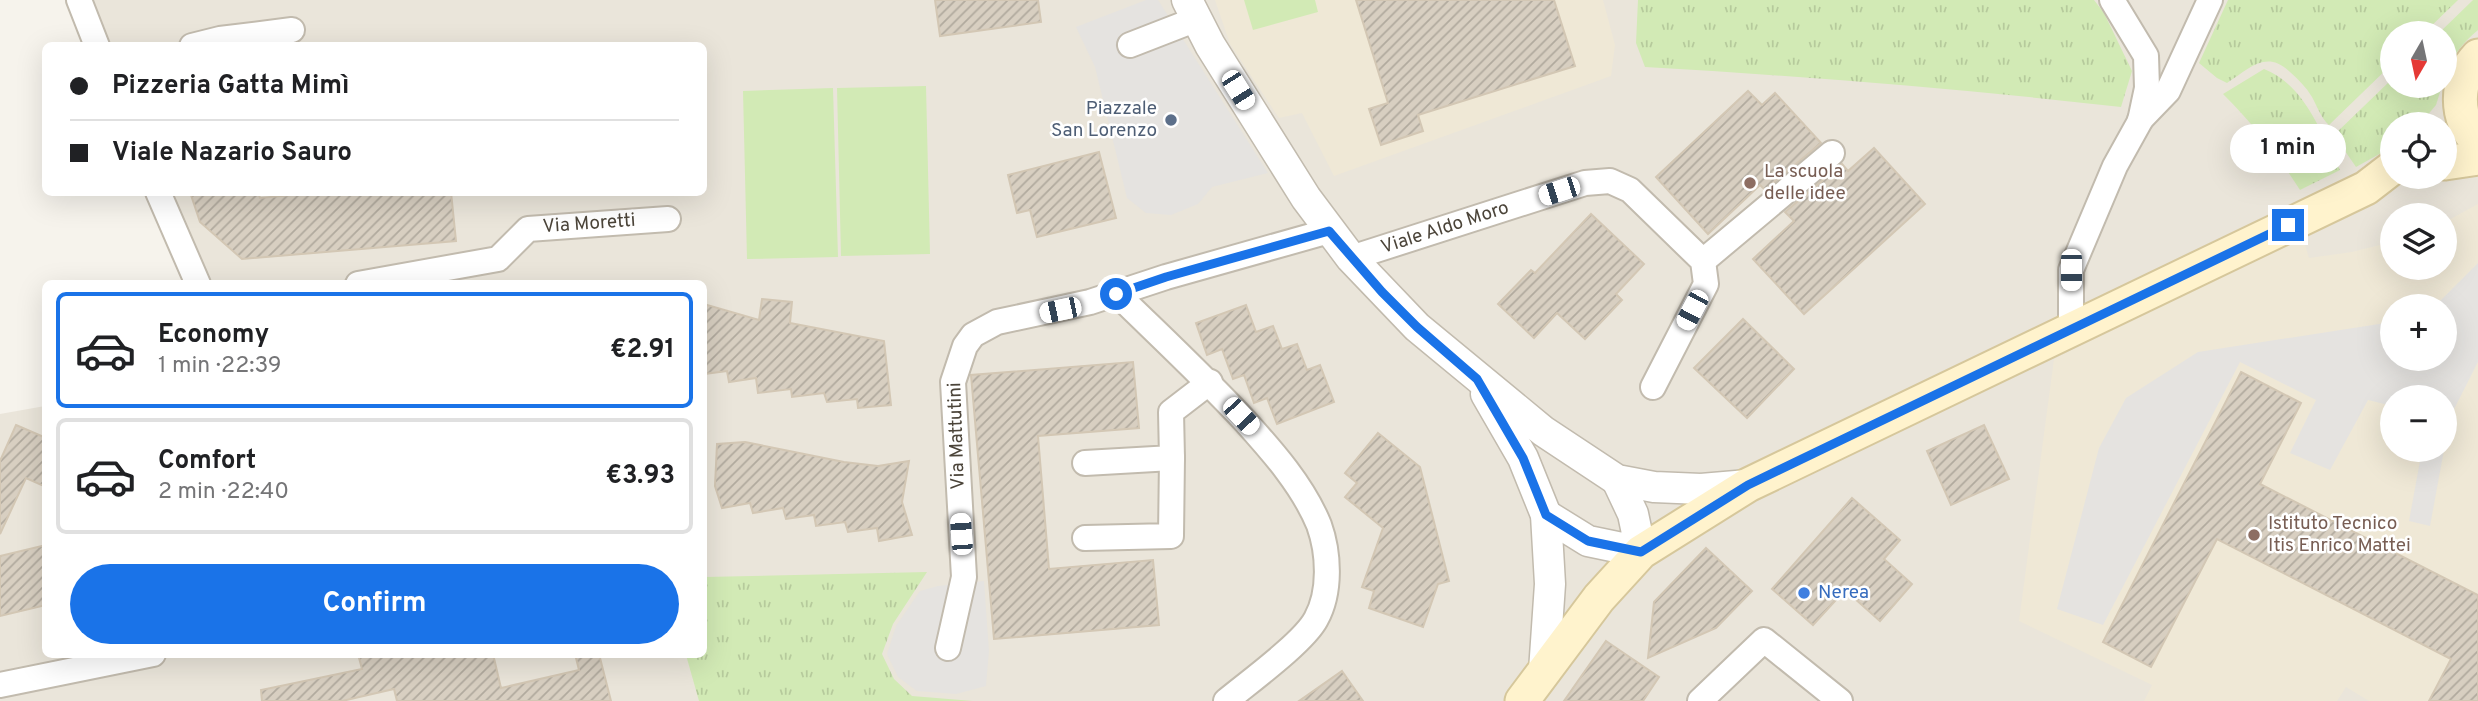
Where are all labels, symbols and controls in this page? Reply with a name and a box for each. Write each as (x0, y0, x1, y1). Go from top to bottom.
north arrow (2380, 21, 2457, 98)
map controls (2380, 21, 2457, 462)
car (1218, 67, 1259, 113)
text: Pizzeria Gatta Mimì (112, 70, 349, 103)
place label: Piazzale San Lorenzo (1051, 97, 1157, 143)
marker: Piazzale San Lorenzo (1163, 112, 1179, 128)
button: locate (2380, 112, 2457, 189)
callout: 1 min (2230, 124, 2346, 173)
text: 1 min (2260, 134, 2316, 163)
text: Viale Nazario Sauro (112, 137, 352, 170)
place label: La scuola delle idee (1764, 160, 1846, 206)
car (1536, 175, 1583, 207)
marker: La scuola delle idee (1742, 175, 1758, 191)
street label: Viale Aldo Moro (1378, 196, 1512, 260)
button: layers (2380, 203, 2457, 280)
street label: Via Moretti (542, 209, 636, 239)
route end (2272, 209, 2304, 241)
car (2061, 249, 2082, 291)
route start (1100, 278, 1132, 310)
car (1673, 287, 1712, 333)
button: + (2380, 294, 2457, 371)
car (1038, 295, 1083, 325)
icon: car (74, 319, 137, 382)
text: Economy (158, 319, 269, 352)
text: €2.91 (610, 334, 675, 367)
text: 1 min · 22:39 (158, 352, 282, 381)
street label: Via Mattutini (943, 382, 971, 490)
button: − (2380, 385, 2457, 462)
car (1219, 393, 1264, 439)
icon: car (74, 445, 137, 508)
text: Comfort (158, 445, 256, 478)
text: €3.93 (606, 460, 675, 493)
text: 2 min · 22:40 (158, 478, 289, 507)
car (950, 512, 973, 556)
place label: Istituto Tecnico Itis Enrico Mattei (2268, 512, 2411, 558)
marker: Istituto Tecnico Itis Enrico Mattei (2246, 527, 2262, 543)
button: Confirm (70, 564, 679, 644)
place label: Nerea (1818, 581, 1869, 605)
marker: Nerea (1796, 585, 1812, 601)

